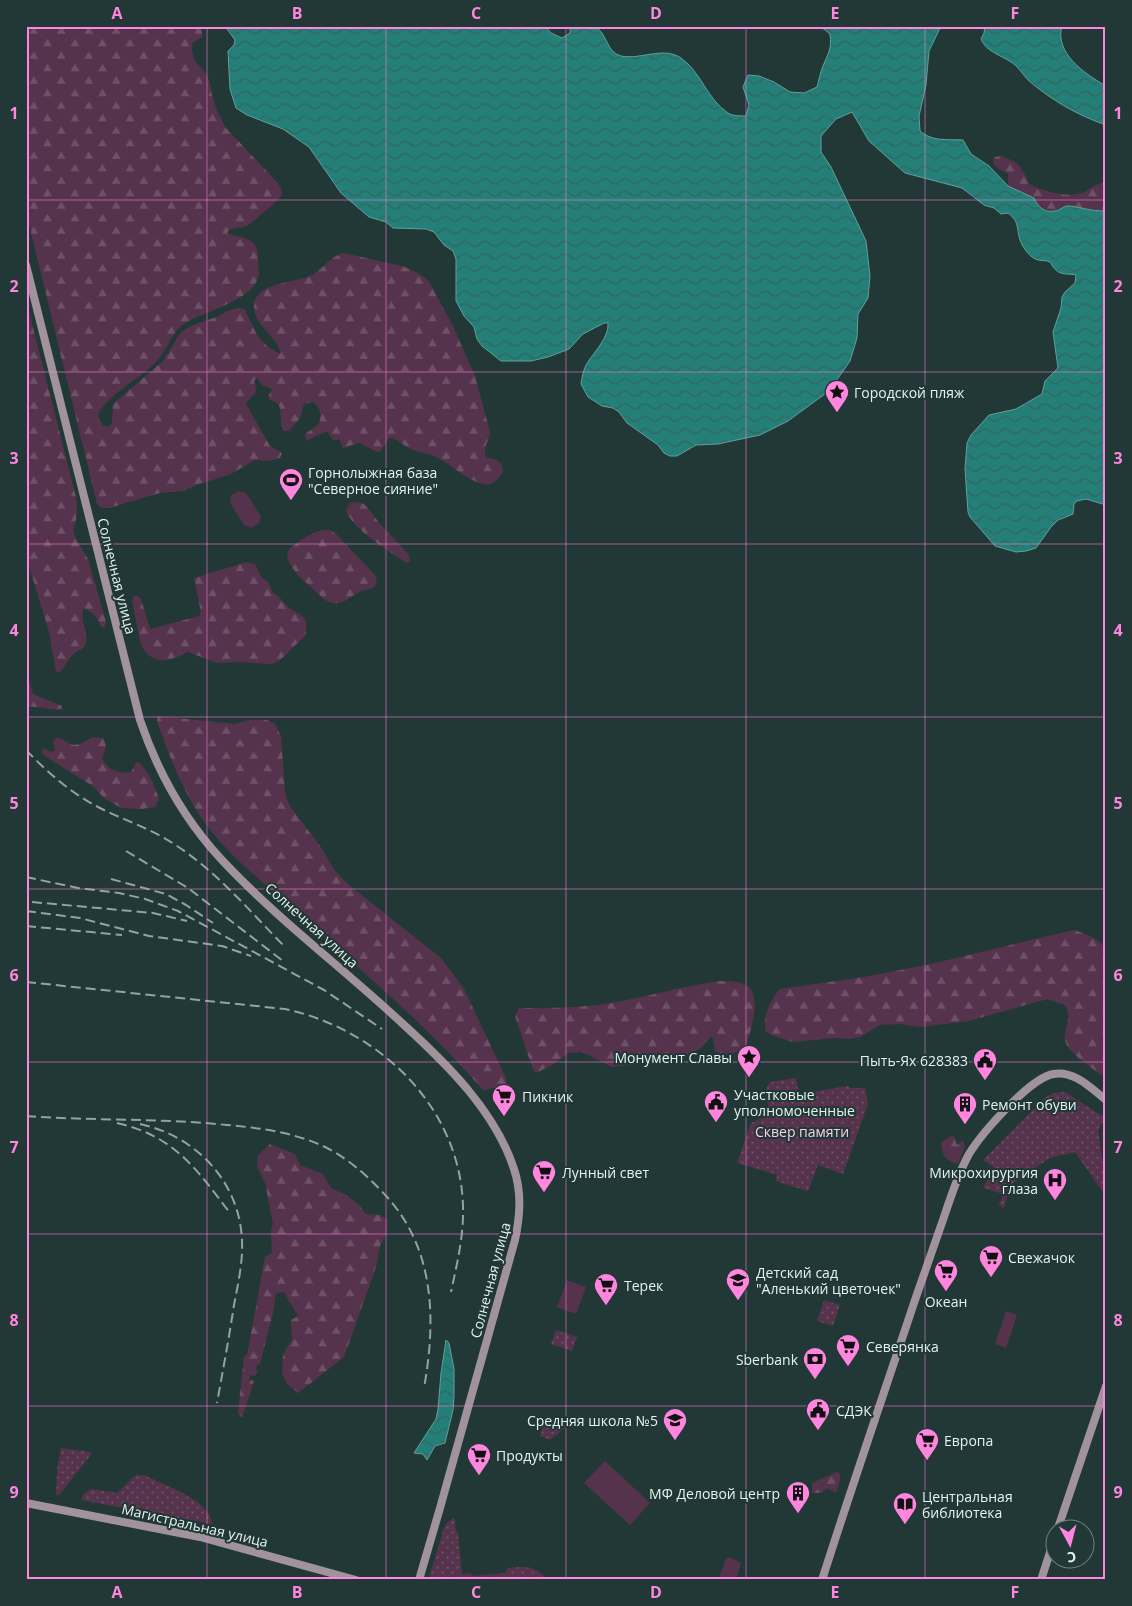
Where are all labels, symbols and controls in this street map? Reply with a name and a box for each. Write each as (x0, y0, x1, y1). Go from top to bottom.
text: A (111, 2, 123, 24)
text: B (292, 2, 302, 24)
text: C (471, 2, 481, 24)
text: D (650, 2, 662, 24)
text: E (831, 2, 840, 24)
text: F (1011, 2, 1019, 24)
text: 1 (9, 102, 19, 124)
text: 1 (1113, 102, 1123, 124)
text: 2 (9, 275, 19, 297)
text: 2 (1113, 275, 1123, 297)
place icon: Городской пляж (824, 379, 850, 413)
place label: Городской пляж (854, 383, 965, 402)
text: 3 (9, 447, 19, 469)
text: 3 (1113, 447, 1123, 469)
place label: Горнолыжная база "Северное сияние" (308, 463, 438, 498)
sports icon: Горнолыжная база "Северное сияние" (278, 467, 304, 501)
street label: Солнечная улица (93, 516, 141, 636)
text: 4 (9, 619, 19, 641)
text: 4 (1113, 619, 1123, 641)
text: 5 (9, 792, 19, 814)
text: 5 (1113, 792, 1123, 814)
street label: Солнечная улица (261, 878, 363, 972)
text: 6 (9, 964, 19, 986)
text: 6 (1113, 964, 1123, 986)
place icon: Монумент Славы (736, 1044, 762, 1078)
public building icon: Пыть-Ях 628383 (972, 1047, 998, 1081)
place label: Монумент Славы (614, 1048, 732, 1067)
place label: Пыть-Ях 628383 (860, 1051, 968, 1070)
supermarket icon: Пикник (491, 1083, 517, 1117)
place label: Участковые уполномоченные (734, 1085, 855, 1120)
place label: Пикник (522, 1087, 574, 1106)
public building icon: Участковые уполномоченные (703, 1089, 729, 1123)
building icon: Ремонт обуви (952, 1091, 978, 1125)
place label: Ремонт обуви (982, 1095, 1077, 1114)
park label: Сквер памяти (755, 1122, 849, 1141)
text: 7 (9, 1136, 19, 1158)
text: 7 (1113, 1136, 1123, 1158)
supermarket icon: Лунный свет (531, 1159, 557, 1193)
place label: Лунный свет (562, 1163, 649, 1182)
place label: Микрохирургия глаза (929, 1163, 1038, 1198)
hospital icon: Микрохирургия глаза (1042, 1167, 1068, 1201)
street label: Солнечная улица (465, 1220, 515, 1340)
supermarket icon: Свежачок (978, 1244, 1004, 1278)
place label: Свежачок (1008, 1248, 1076, 1267)
supermarket icon: Океан (933, 1258, 959, 1292)
place label: Детский сад "Аленький цветочек" (756, 1263, 901, 1298)
school or university icon: Детский сад "Аленький цветочек" (725, 1267, 751, 1301)
supermarket icon: Терек (593, 1272, 619, 1306)
place label: Терек (624, 1276, 664, 1295)
place label: Океан (925, 1292, 967, 1311)
text: 8 (9, 1309, 19, 1331)
text: 8 (1113, 1309, 1123, 1331)
supermarket icon: Северянка (835, 1333, 861, 1367)
place label: Северянка (866, 1337, 939, 1356)
bank icon: Sberbank (802, 1346, 828, 1380)
place label: Sberbank (736, 1350, 799, 1369)
public building icon: СДЭК (805, 1397, 831, 1431)
place label: СДЭК (836, 1401, 872, 1420)
school or university icon: Средняя школа №5 (662, 1407, 688, 1441)
place label: Средняя школа №5 (527, 1411, 658, 1430)
supermarket icon: Европа (914, 1427, 940, 1461)
place label: Европа (944, 1431, 993, 1450)
supermarket icon: Продукты (466, 1442, 492, 1476)
place label: Продукты (496, 1446, 563, 1465)
building icon: МФ Деловой центр (785, 1480, 811, 1514)
text: 9 (9, 1481, 19, 1503)
text: 9 (1113, 1481, 1123, 1503)
place label: МФ Деловой центр (649, 1484, 780, 1503)
place label: Центральная библиотека (922, 1487, 1013, 1522)
library icon: Центральная библиотека (892, 1491, 918, 1525)
street label: Магистральная улица (120, 1499, 270, 1551)
north arrow (1044, 1518, 1094, 1568)
text: С (1066, 1547, 1077, 1567)
text: A (111, 1581, 123, 1603)
text: B (292, 1581, 302, 1603)
text: C (471, 1581, 481, 1603)
text: D (650, 1581, 662, 1603)
text: E (831, 1581, 840, 1603)
text: F (1011, 1581, 1019, 1603)

